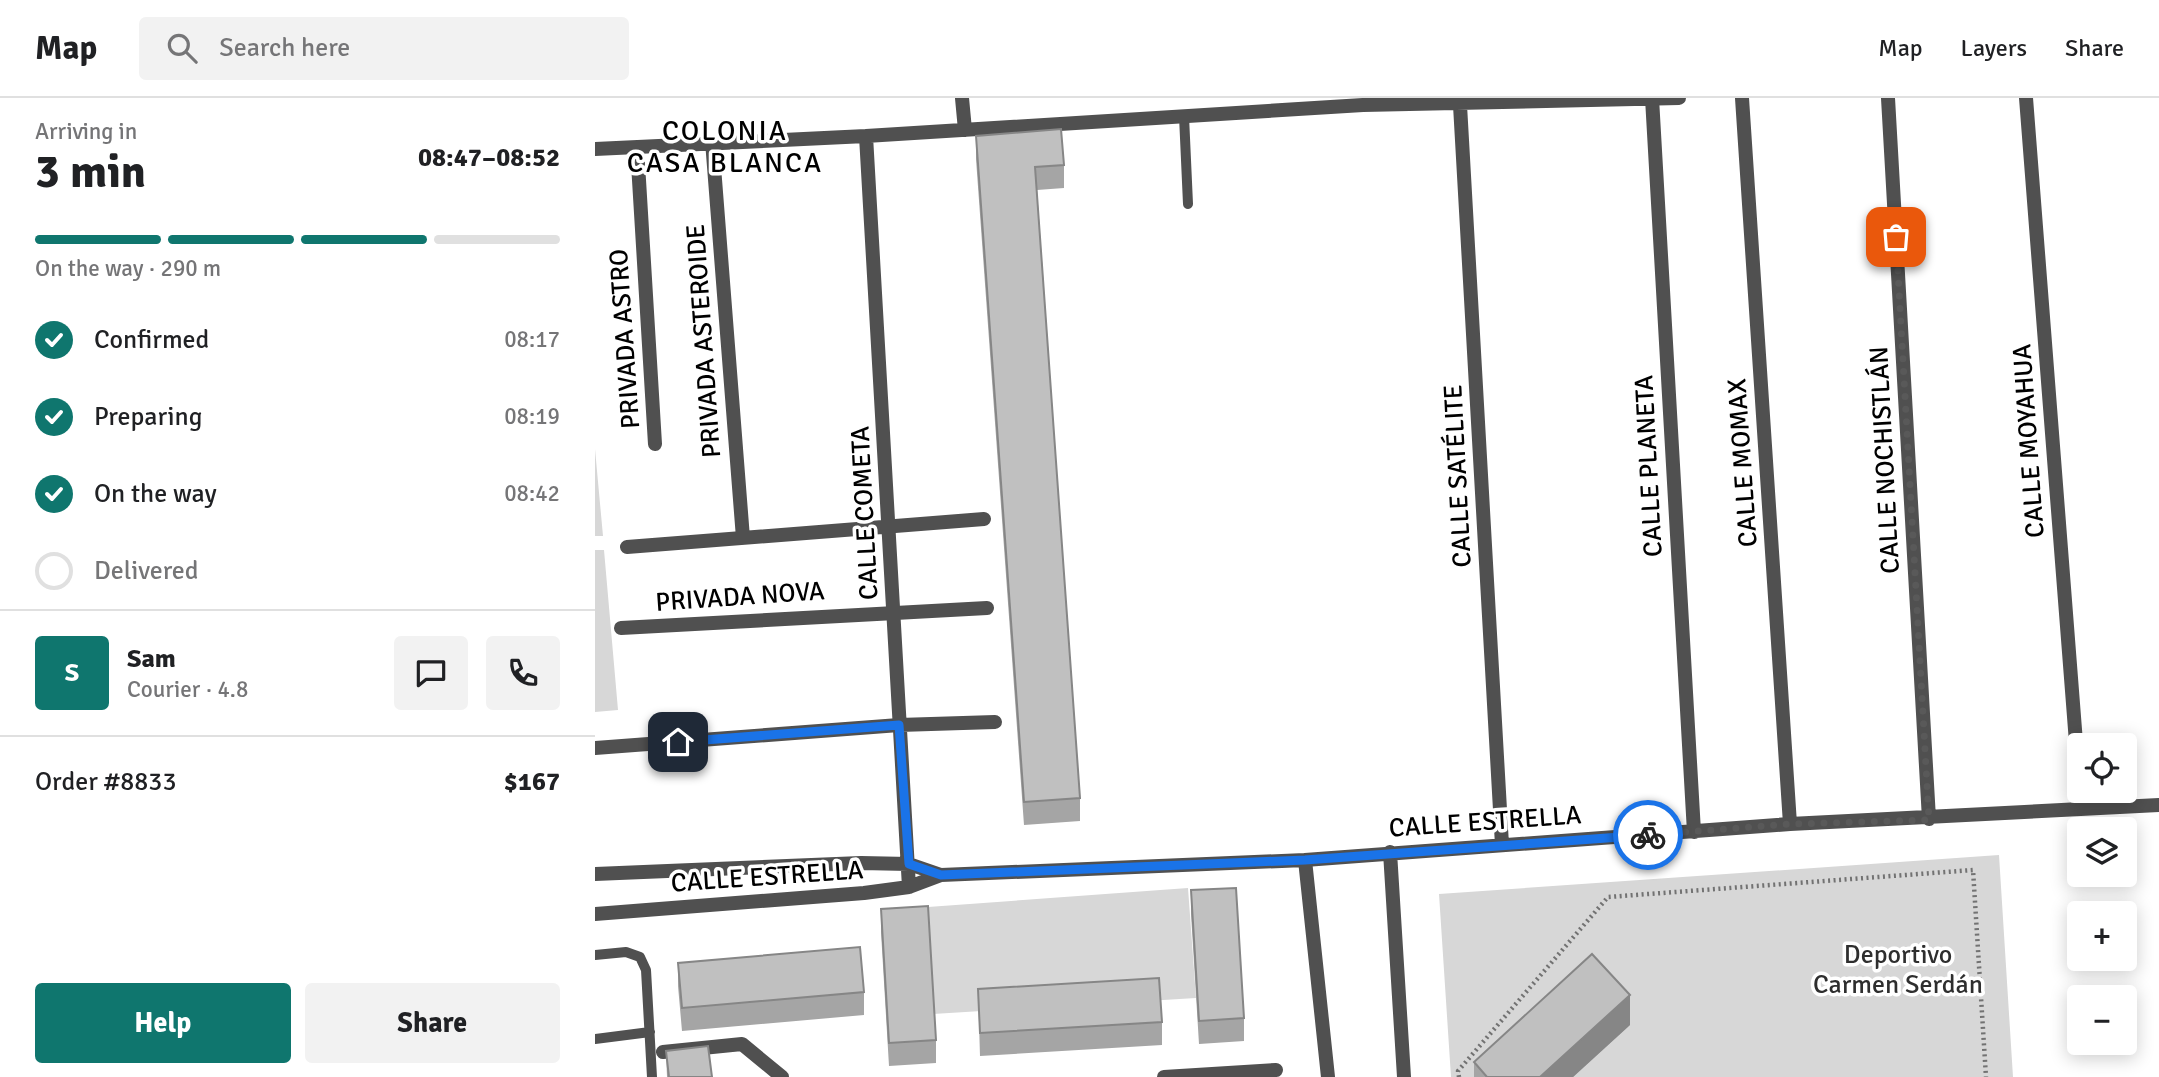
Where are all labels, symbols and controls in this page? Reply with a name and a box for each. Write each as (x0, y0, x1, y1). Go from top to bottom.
search box (139, 17, 629, 80)
text: Map (35, 28, 97, 69)
icon: search (163, 29, 201, 67)
text: Search here (219, 32, 350, 64)
text: Map (1878, 33, 1923, 63)
text: Layers (1961, 33, 2027, 63)
text: Share (2065, 33, 2124, 63)
district label: COLONIA CASA BLANCA (627, 114, 823, 180)
text: Arriving in (35, 117, 137, 146)
text: 08:47–08:52 (418, 142, 560, 174)
text: 3 min (35, 144, 146, 200)
pin (1866, 207, 1926, 267)
icon: bag (1877, 218, 1915, 256)
street label: PRIVADA ASTEROIDE (680, 223, 728, 459)
street label: PRIVADA ASTRO (603, 248, 647, 430)
text: On the way · 290 m (35, 254, 221, 283)
icon: check (35, 321, 73, 359)
text: Confirmed (94, 324, 209, 356)
text: 08:17 (504, 325, 560, 354)
street label: CALLE MOYAHUA (2006, 343, 2052, 539)
street label: CALLE NOCHISTLÁN (1863, 345, 1907, 574)
street label: CALLE PLANETA (1628, 374, 1670, 558)
street label: CALLE MOMAX (1721, 378, 1765, 548)
street label: CALLE SATÉLITE (1437, 384, 1479, 568)
icon: check (35, 398, 73, 436)
text: Preparing (94, 401, 202, 433)
text: 08:19 (504, 402, 560, 431)
street label: CALLE COMETA (844, 425, 886, 601)
icon: check (35, 475, 73, 513)
text: On the way (94, 478, 217, 510)
text: 08:42 (504, 479, 560, 508)
text: Delivered (94, 555, 199, 587)
street label: PRIVADA NOVA (654, 575, 826, 619)
button: chat (394, 636, 468, 710)
button: phone (486, 636, 560, 710)
text: Sam (127, 643, 176, 675)
text: S (65, 657, 79, 689)
text: Courier · 4.8 (127, 675, 248, 704)
pin (648, 712, 708, 772)
icon: home (659, 723, 697, 761)
map controls (2067, 733, 2137, 1055)
button: locate (2067, 733, 2137, 803)
text: Order #8833 (35, 766, 176, 798)
text: $167 (504, 766, 560, 798)
street label: CALLE ESTRELLA (1388, 799, 1582, 845)
courier (1613, 800, 1683, 870)
icon: bike (1629, 816, 1667, 854)
button: layers (2067, 817, 2137, 887)
street label: CALLE ESTRELLA (670, 854, 864, 900)
button: + (2067, 901, 2137, 971)
park label: Deportivo Carmen Serdán (1813, 939, 1983, 1001)
button: Help (35, 983, 291, 1063)
button: Share (305, 983, 560, 1063)
button: − (2067, 985, 2137, 1055)

